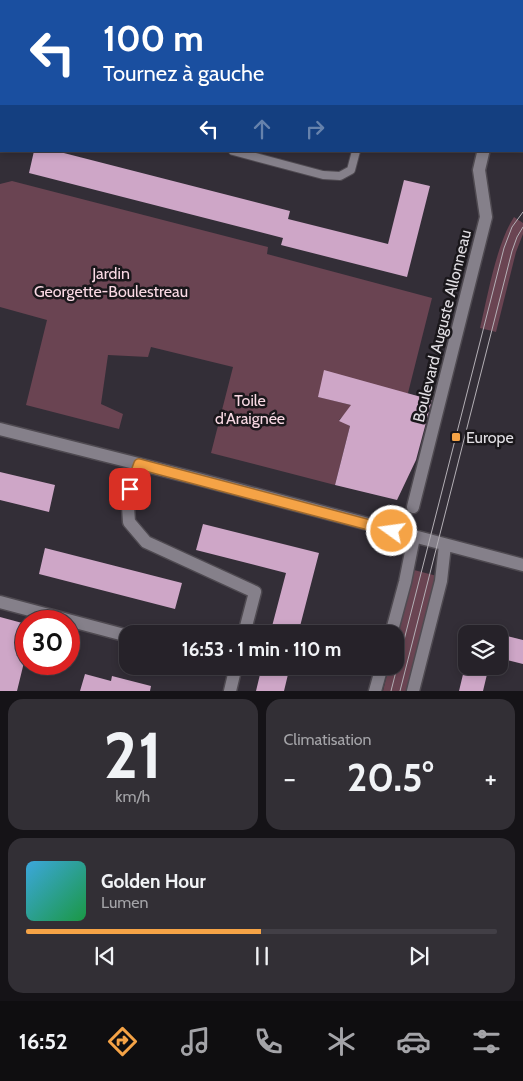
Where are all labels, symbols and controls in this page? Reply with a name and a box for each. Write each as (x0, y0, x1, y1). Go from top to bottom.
text: 100 m (103, 17, 204, 60)
icon: left (20, 20, 85, 85)
text: Tournez à gauche (103, 60, 264, 87)
icon: left (195, 115, 223, 143)
icon: ahead (248, 115, 276, 143)
icon: right (301, 115, 329, 143)
street label: Boulevard Auguste Allonneau (409, 228, 475, 424)
park label: Jardin Georgette-Boulestreau (34, 264, 188, 301)
park label: Toile d'Araignée (215, 391, 285, 428)
place label: Europe (466, 428, 514, 447)
marker: Europe (450, 431, 462, 443)
pin (109, 468, 151, 510)
icon: arrive (116, 475, 144, 503)
position arrow (365, 504, 417, 556)
speed limit sign: 30 (15, 610, 80, 675)
map controls (458, 625, 508, 675)
button: layers (458, 625, 508, 675)
text: 16:53 · 1 min · 110 m (182, 638, 341, 661)
text: 21 (104, 715, 162, 794)
text: Climatisation (284, 730, 372, 749)
text: 20.5° (347, 754, 433, 801)
text: − (284, 761, 296, 795)
text: + (485, 761, 497, 795)
text: km/h (115, 787, 150, 806)
text: Golden Hour (101, 870, 206, 893)
text: Lumen (101, 893, 148, 912)
icon: previous (91, 942, 119, 970)
icon: pause (248, 942, 276, 970)
icon: next (405, 942, 433, 970)
icon: directions (105, 1024, 140, 1059)
icon: music (178, 1024, 213, 1059)
icon: phone (251, 1024, 286, 1059)
icon: climate (324, 1024, 359, 1059)
icon: car (396, 1024, 431, 1059)
icon: filters (469, 1024, 504, 1059)
text: 16:52 (19, 1028, 68, 1055)

